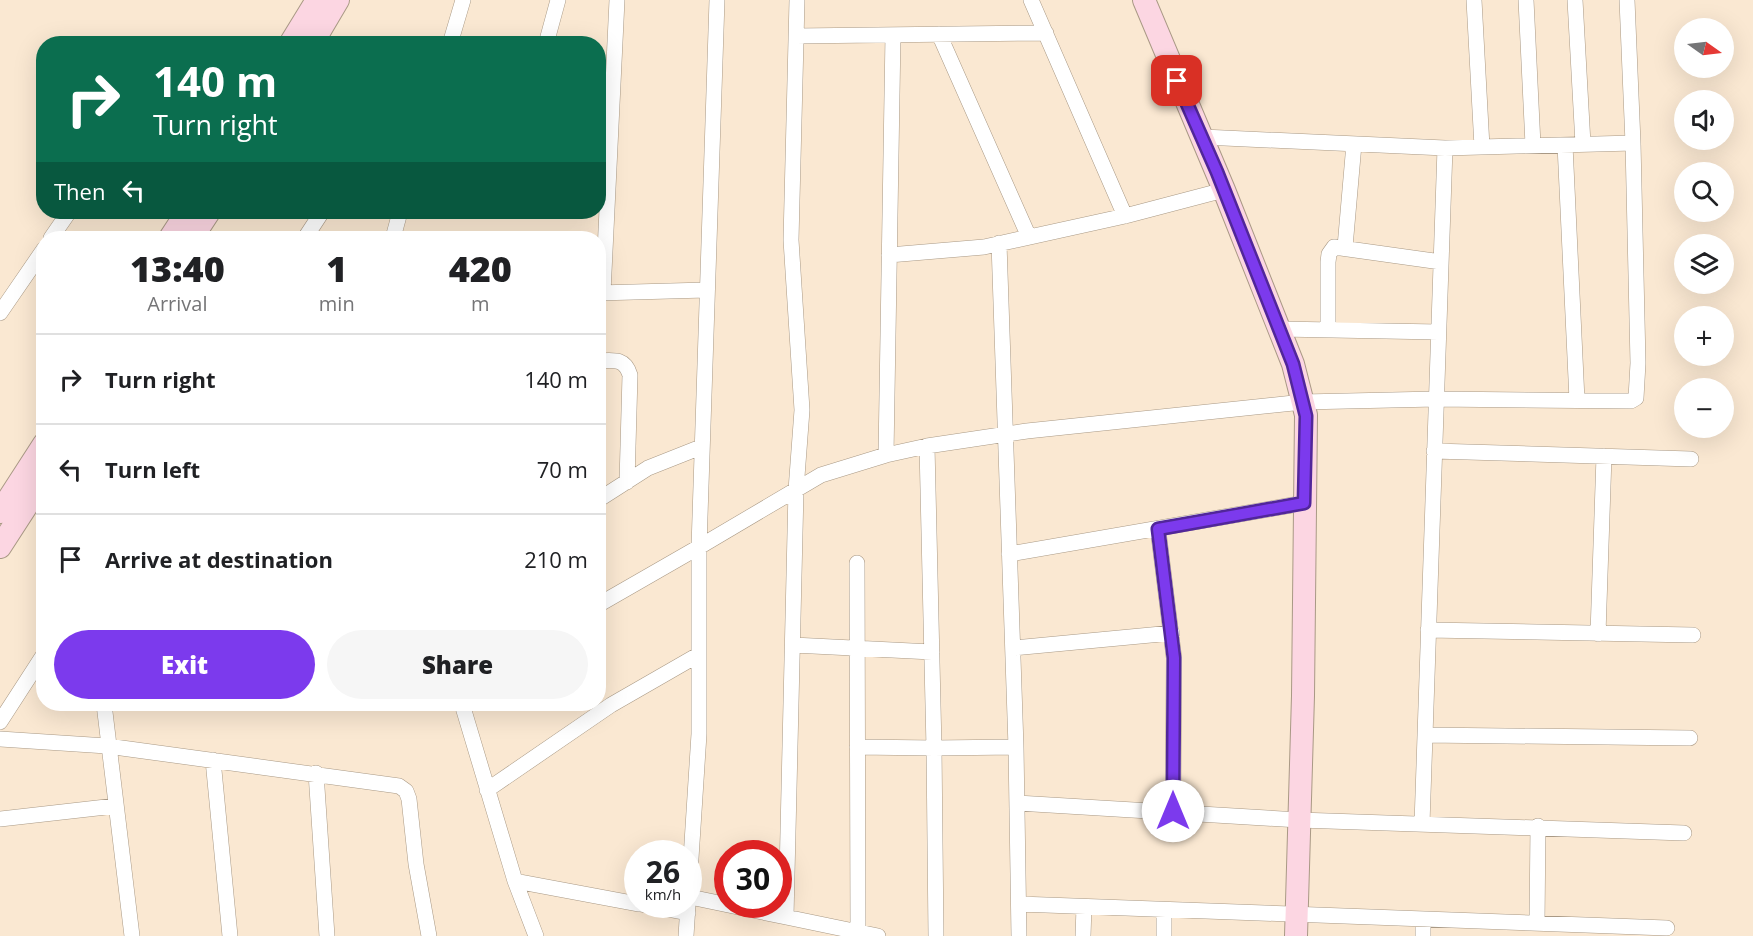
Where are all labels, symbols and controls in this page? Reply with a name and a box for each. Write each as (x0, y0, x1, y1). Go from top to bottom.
north arrow (1674, 18, 1734, 78)
map controls (1674, 18, 1734, 438)
text: 140 m (153, 52, 277, 109)
pin (1151, 55, 1202, 106)
icon: right (54, 60, 132, 138)
icon: arrive (1160, 64, 1193, 97)
button: sound (1674, 90, 1734, 150)
text: Turn right (153, 106, 278, 143)
button: search (1674, 162, 1734, 222)
icon: left (117, 174, 150, 207)
text: Then (54, 176, 105, 206)
button: layers (1674, 234, 1734, 294)
text: 13:40 (130, 244, 225, 293)
text: 1 (326, 244, 347, 293)
text: 420 (449, 244, 512, 293)
text: Arrival (147, 290, 208, 317)
text: min (319, 290, 355, 317)
text: m (471, 290, 490, 317)
button: + (1674, 306, 1734, 366)
icon: right (54, 363, 87, 396)
text: Turn right (105, 364, 216, 394)
text: 140 m (524, 364, 588, 394)
button: − (1674, 378, 1734, 438)
icon: left (54, 453, 87, 486)
text: Turn left (105, 454, 200, 484)
text: 70 m (537, 454, 588, 484)
icon: arrive (54, 543, 87, 576)
text: Arrive at destination (105, 544, 333, 574)
text: 210 m (524, 544, 588, 574)
button: Exit (54, 630, 315, 699)
button: Share (327, 630, 588, 699)
position arrow (1141, 779, 1205, 843)
speed limit sign: 30 (714, 840, 792, 918)
text: 26 (646, 851, 680, 892)
text: km/h (645, 884, 681, 904)

